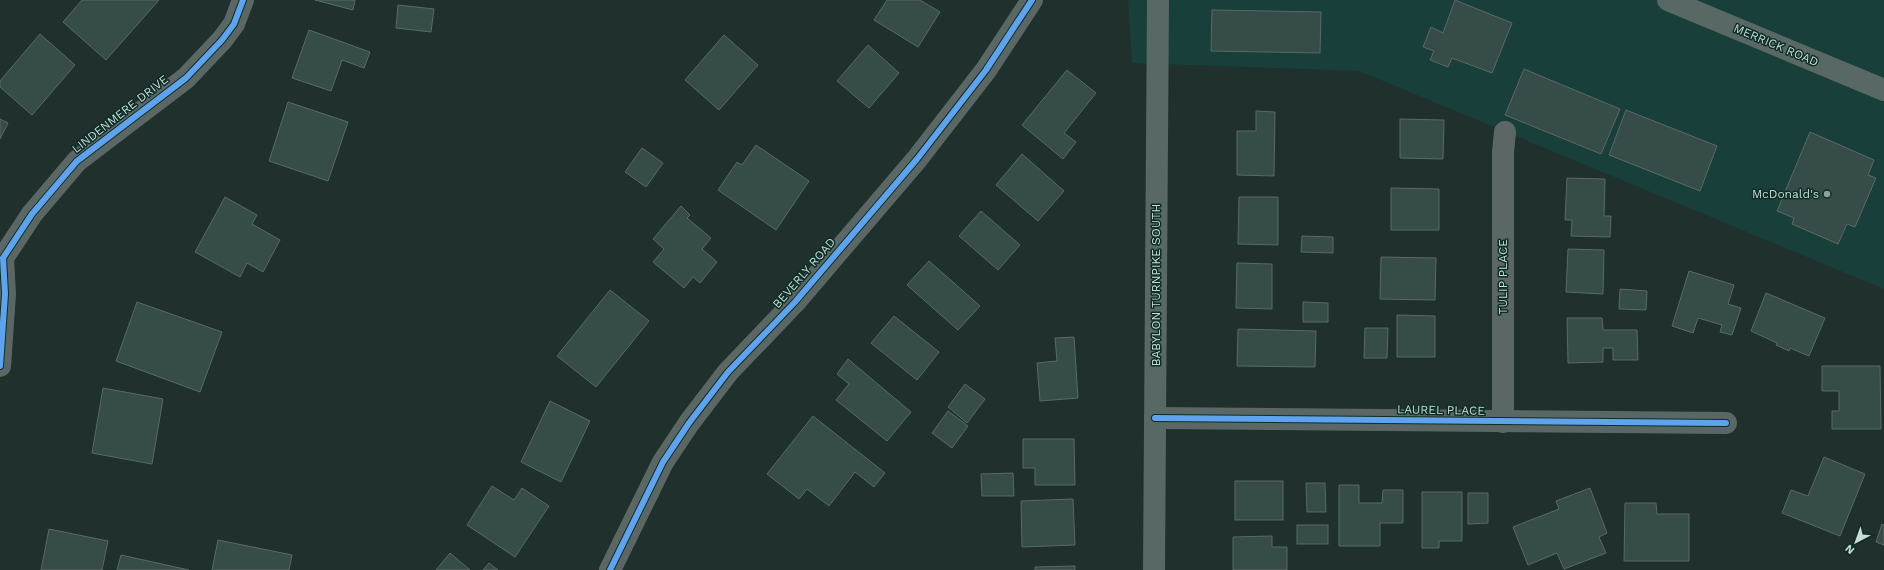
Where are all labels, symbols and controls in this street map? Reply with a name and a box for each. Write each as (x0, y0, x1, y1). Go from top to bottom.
street label: MERRICK ROAD (1732, 21, 1820, 69)
street label: LINDENMERE DRIVE (69, 72, 171, 156)
place label: McDonald's (1752, 187, 1819, 201)
marker: McDonald's (1822, 189, 1832, 199)
street label: BABYLON TURNPIKE SOUTH (1149, 204, 1163, 366)
street label: BEVERLY ROAD (770, 235, 838, 311)
street label: TULIP PLACE (1496, 239, 1510, 315)
street label: LAUREL PLACE (1397, 402, 1485, 418)
north arrow (1836, 522, 1876, 562)
text: N (1842, 542, 1857, 557)

